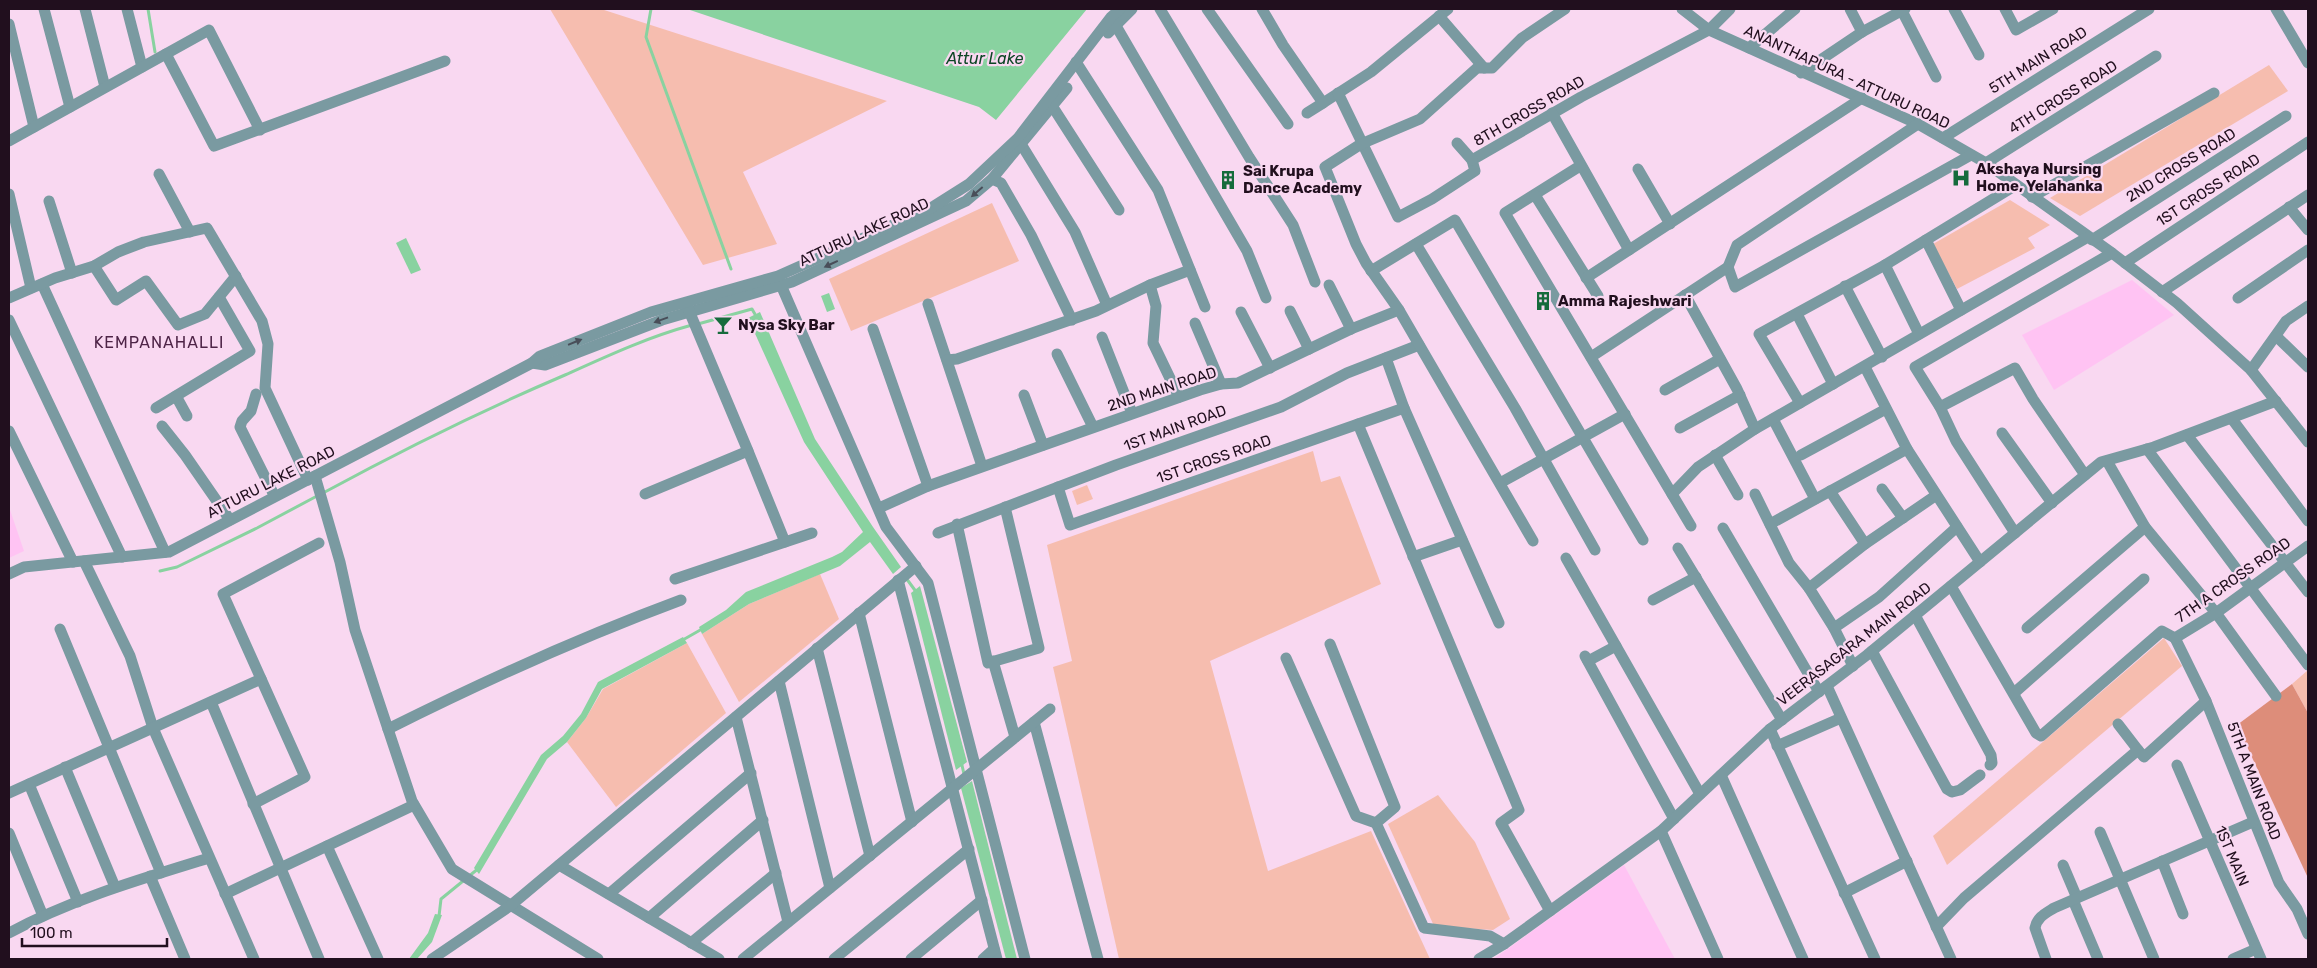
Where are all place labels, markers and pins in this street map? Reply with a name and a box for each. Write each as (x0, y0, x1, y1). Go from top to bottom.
place label: Akshaya Nursing Home, Yelahanka (1976, 160, 2103, 195)
place label: Sai Krupa Dance Academy (1243, 162, 1362, 197)
hospital icon: Akshaya Nursing Home, Yelahanka (1950, 167, 1972, 189)
building icon: Sai Krupa Dance Academy (1217, 169, 1239, 191)
building icon: Amma Rajeshwari (1532, 290, 1554, 312)
place label: Amma Rajeshwari (1558, 292, 1692, 310)
bar icon: Nysa Sky Bar (712, 314, 734, 336)
place label: Nysa Sky Bar (738, 316, 835, 334)

